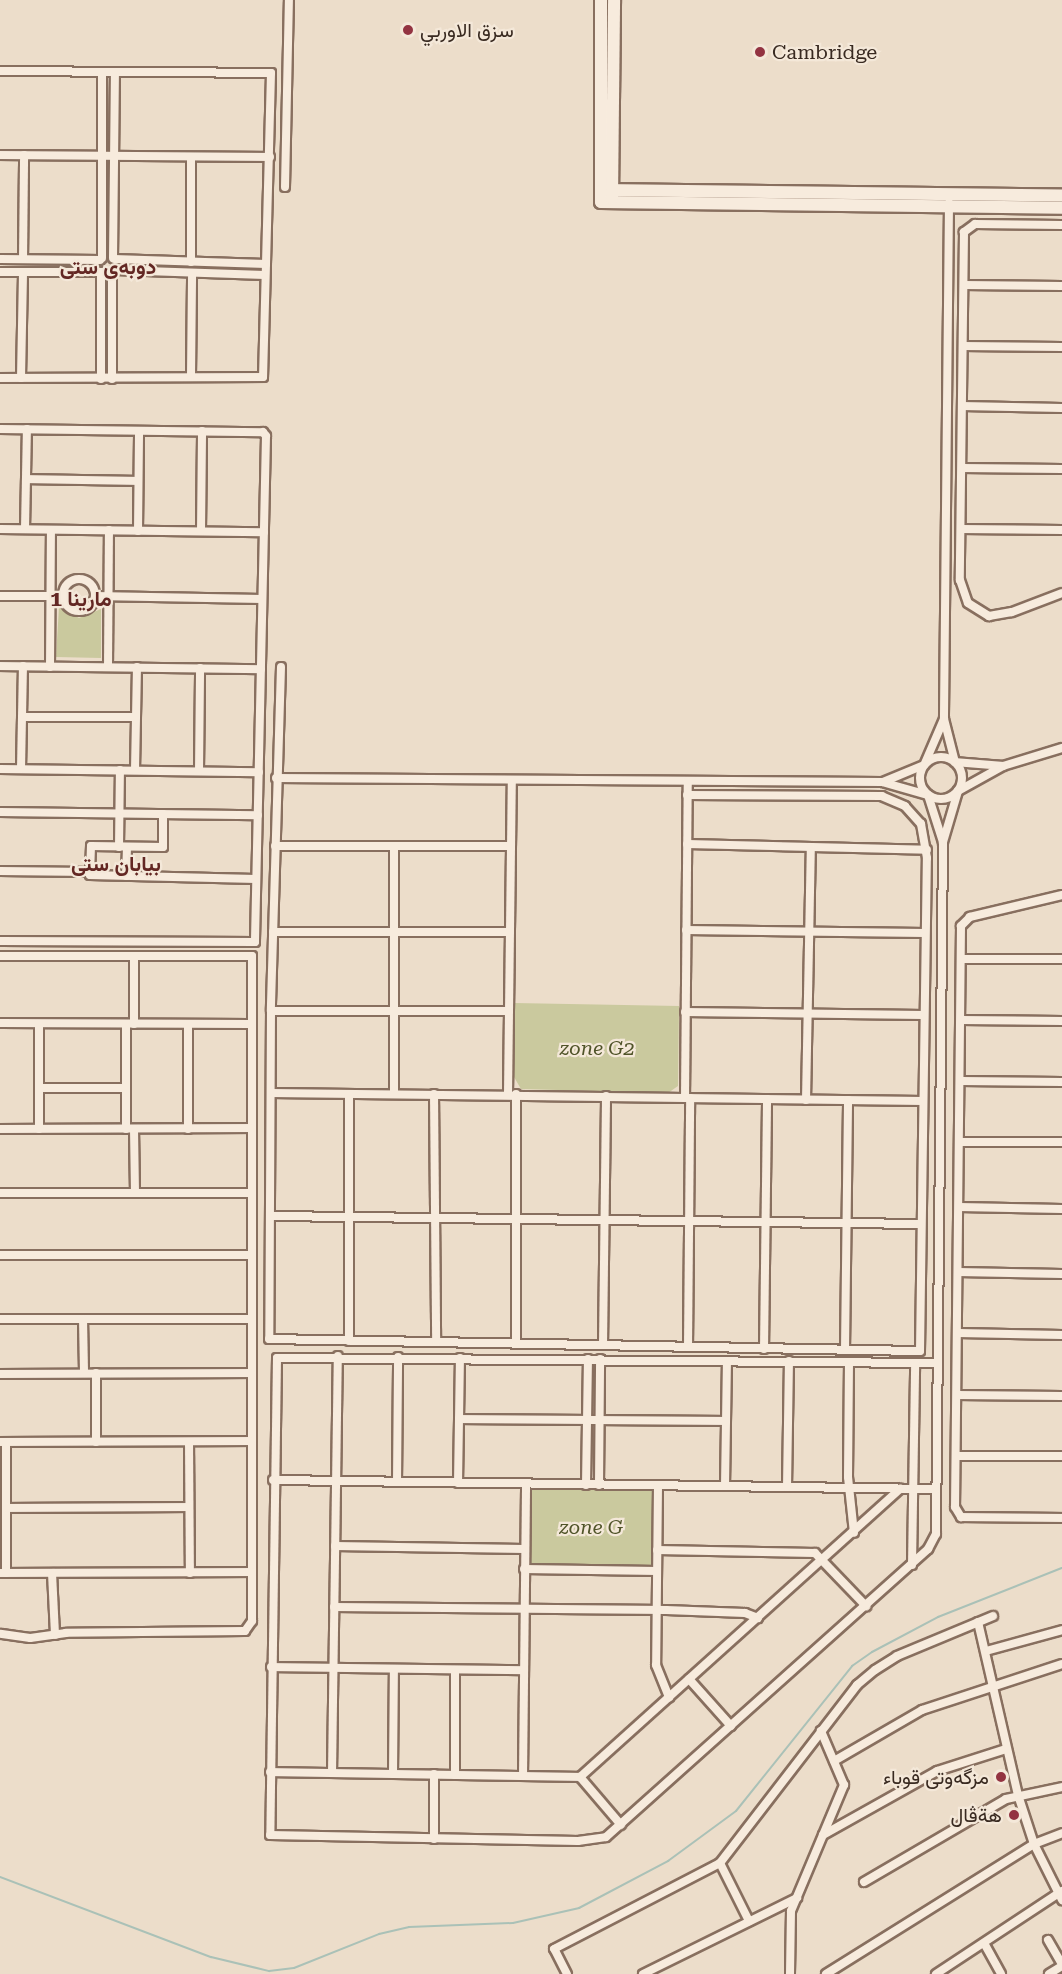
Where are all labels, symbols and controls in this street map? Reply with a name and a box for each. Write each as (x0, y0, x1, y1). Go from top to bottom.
place label: سزق الاوربي (420, 18, 514, 42)
marker: سزق الاوربي (401, 23, 415, 37)
place label: Cambridge (772, 40, 877, 64)
marker: Cambridge (753, 45, 767, 59)
district label: دوبه‌ی ستی (60, 254, 156, 280)
district label: مارینا 1 (50, 586, 112, 612)
district label: بیابان ستی (71, 851, 161, 877)
park label: zone G2 (559, 1036, 635, 1060)
park label: zone G (559, 1515, 623, 1539)
place label: مزگەوتی قوباء (883, 1765, 989, 1789)
marker: مزگەوتی قوباء (994, 1770, 1008, 1784)
place label: هةڤال (951, 1803, 1002, 1827)
marker: هةڤال (1007, 1808, 1021, 1822)

